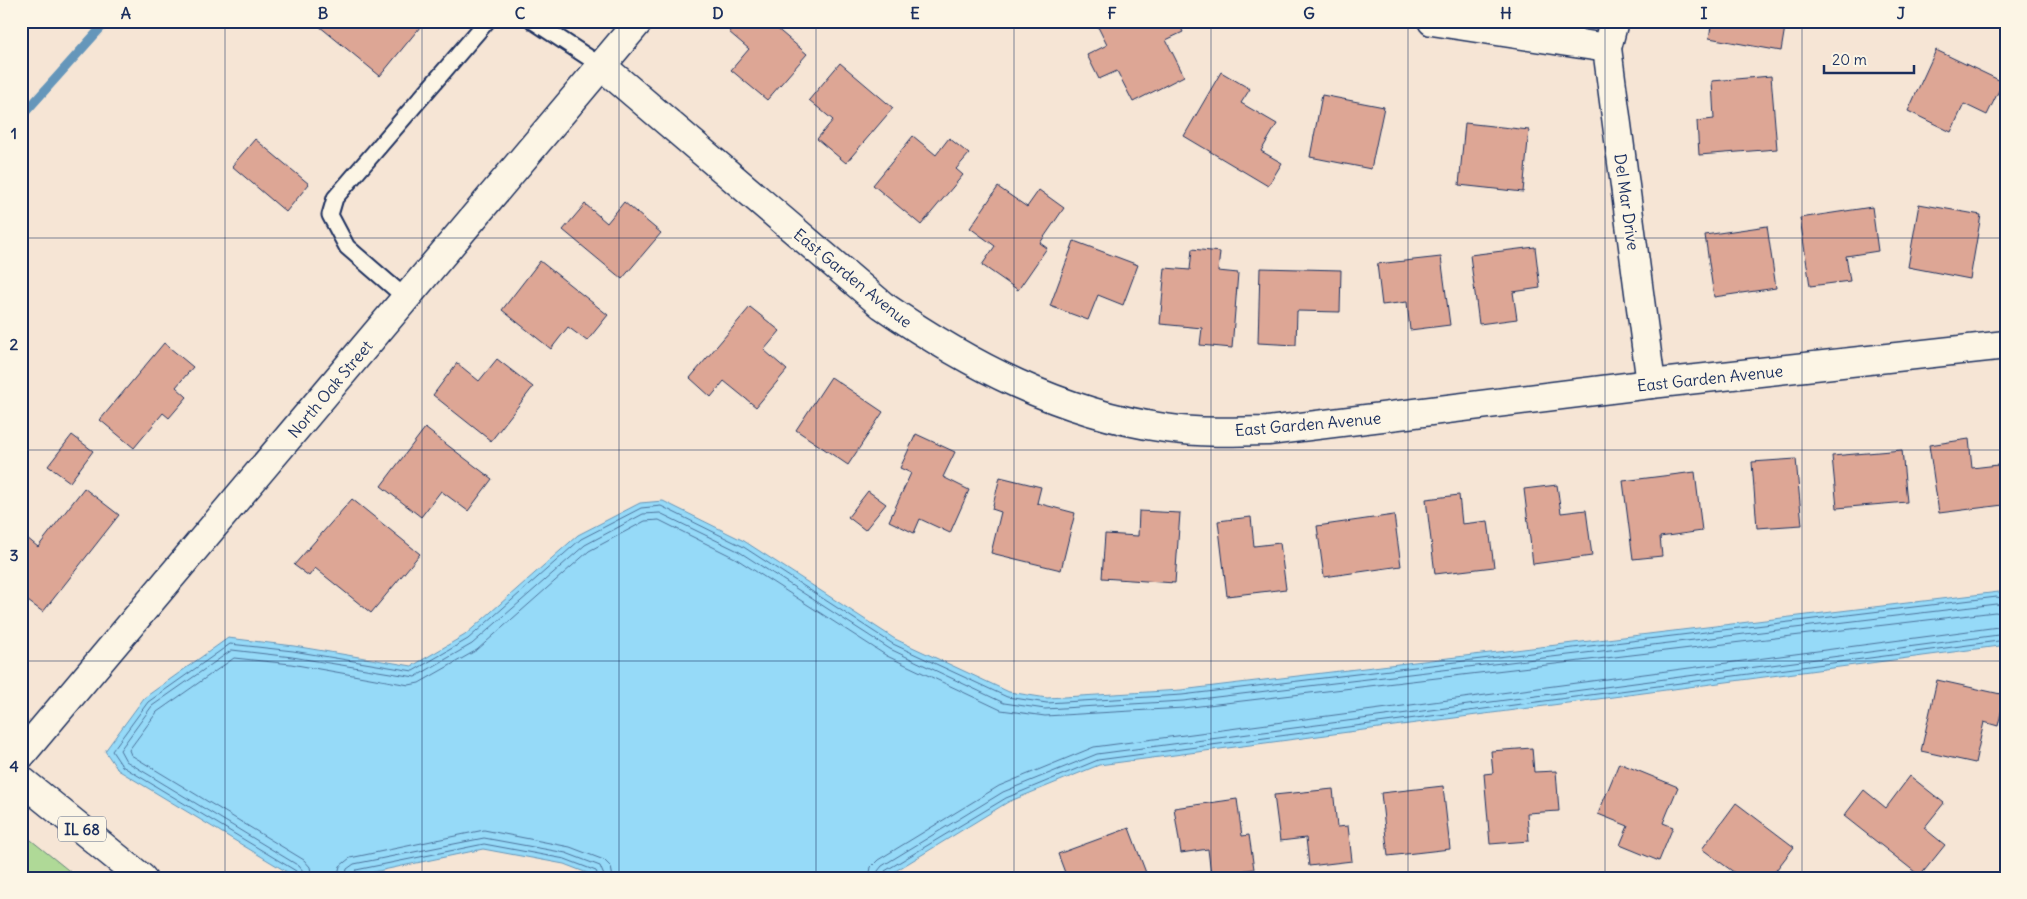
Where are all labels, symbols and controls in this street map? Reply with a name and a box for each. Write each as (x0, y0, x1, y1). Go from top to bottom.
text: A (121, 3, 131, 23)
text: B (318, 3, 329, 23)
text: C (515, 3, 526, 23)
text: D (712, 3, 724, 23)
text: E (910, 3, 920, 23)
text: F (1107, 3, 1117, 23)
text: G (1303, 3, 1315, 23)
text: H (1500, 3, 1512, 23)
text: I (1701, 3, 1708, 23)
text: J (1897, 3, 1906, 23)
scale bar (1824, 42, 1914, 74)
text: 20 m (1832, 50, 1867, 69)
text: 1 (11, 123, 17, 143)
street label: Del Mar Drive (1610, 152, 1644, 252)
street label: East Garden Avenue (790, 224, 916, 332)
text: 2 (10, 334, 19, 354)
street label: North Oak Street (283, 336, 377, 442)
street label: East Garden Avenue (1636, 360, 1784, 396)
street label: East Garden Avenue (1234, 408, 1382, 440)
text: 3 (9, 545, 19, 565)
text: 4 (9, 756, 19, 776)
road number: IL 68 (58, 816, 106, 842)

